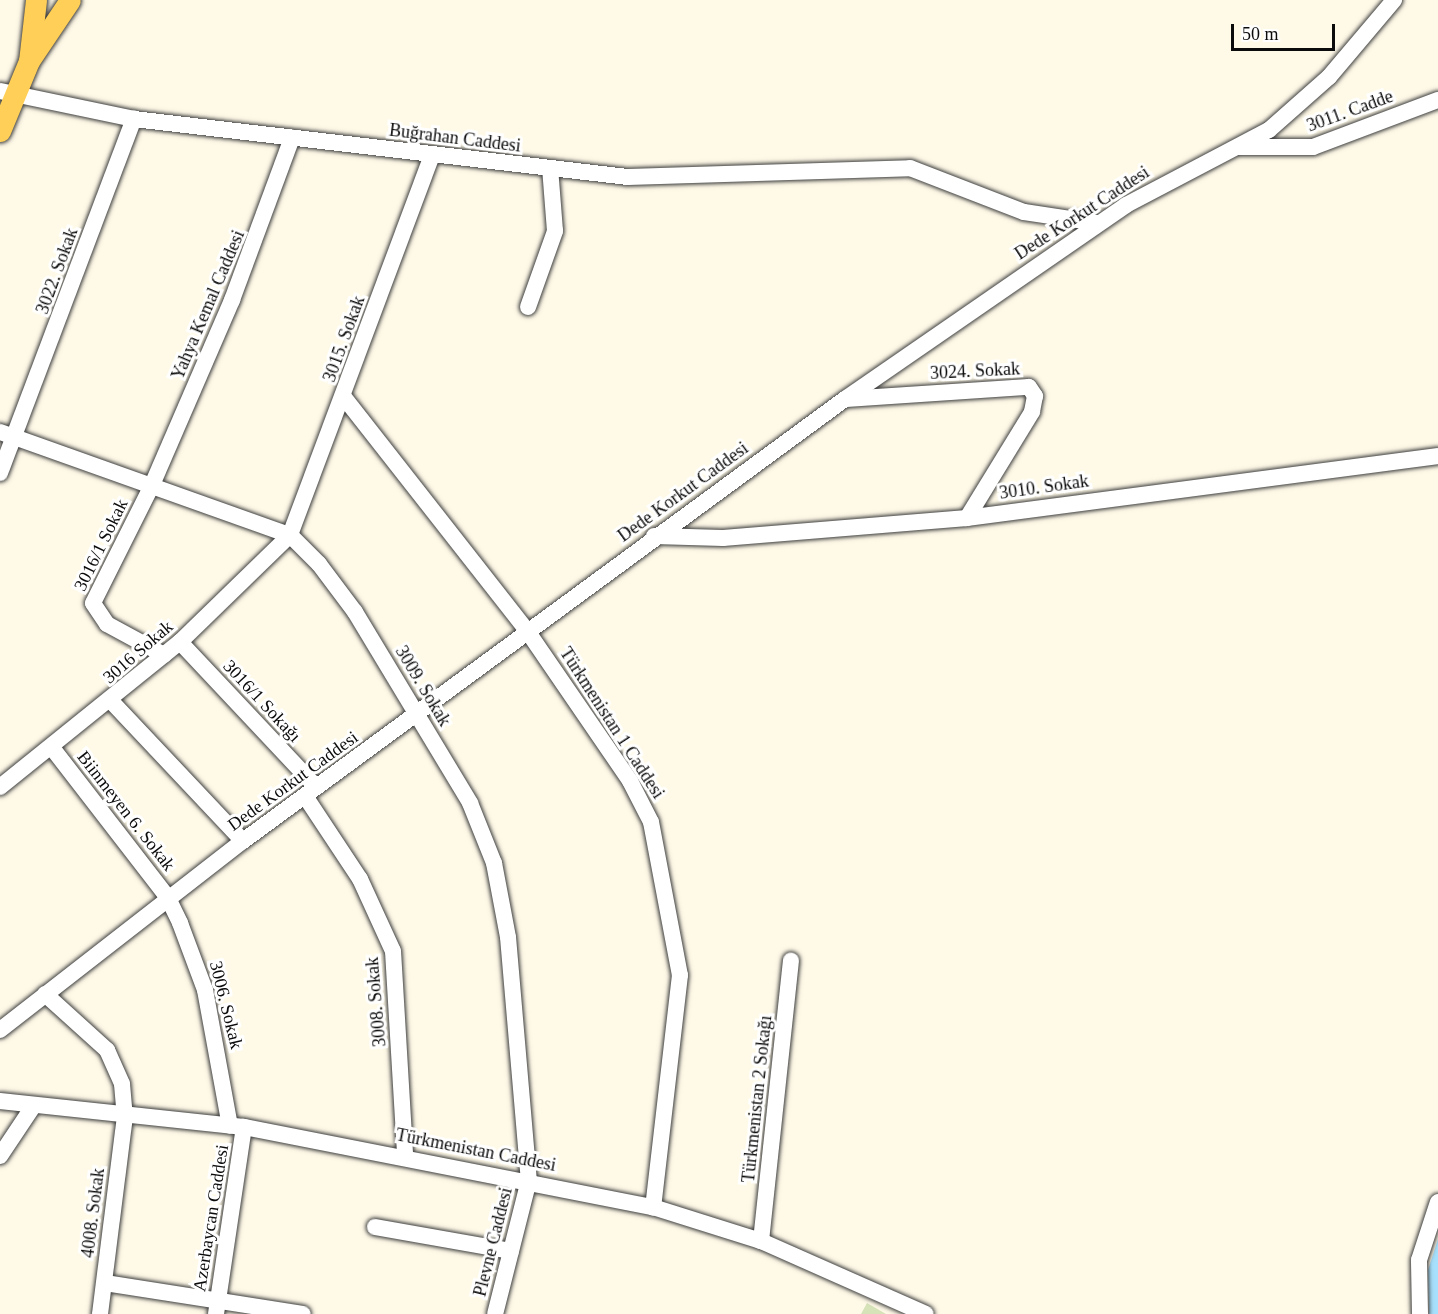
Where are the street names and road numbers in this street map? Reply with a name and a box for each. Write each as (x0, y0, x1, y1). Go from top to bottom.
street label: 3011. Cadde (1304, 85, 1396, 137)
street label: Buğrahan Caddesi (388, 119, 522, 157)
street label: Dede Korkut Caddesi (1011, 161, 1153, 265)
street label: 3022. Sokak (31, 225, 83, 317)
street label: Yahya Kemal Caddesi (167, 227, 249, 383)
street label: 3015. Sokak (318, 293, 370, 385)
street label: 3024. Sokak (929, 358, 1021, 384)
street label: Dede Korkut Caddesi (614, 437, 752, 547)
street label: 3010. Sokak (998, 470, 1090, 504)
street label: 3016/1 Sokak (69, 496, 133, 594)
street label: 3016 Sokak (99, 616, 177, 688)
street label: 3009. Sokak (391, 642, 455, 730)
street label: Türkmenistan 1 Caddesi (555, 643, 669, 803)
street label: 3016/1 Sokağı (218, 655, 306, 747)
street label: Dede Korkut Caddesi (224, 726, 362, 836)
street label: Biinmeyen 6. Sokak (72, 747, 180, 875)
street label: 3008. Sokak (361, 956, 391, 1048)
street label: 3006. Sokak (205, 959, 247, 1051)
street label: Türkmenistan 2 Sokağı (737, 1014, 777, 1184)
street label: Türkmenistan Caddesi (394, 1124, 558, 1176)
street label: Azerbaycan Caddesi (189, 1143, 233, 1293)
street label: 4008. Sokak (77, 1167, 109, 1259)
street label: Plevne Caddesi (469, 1185, 517, 1299)

